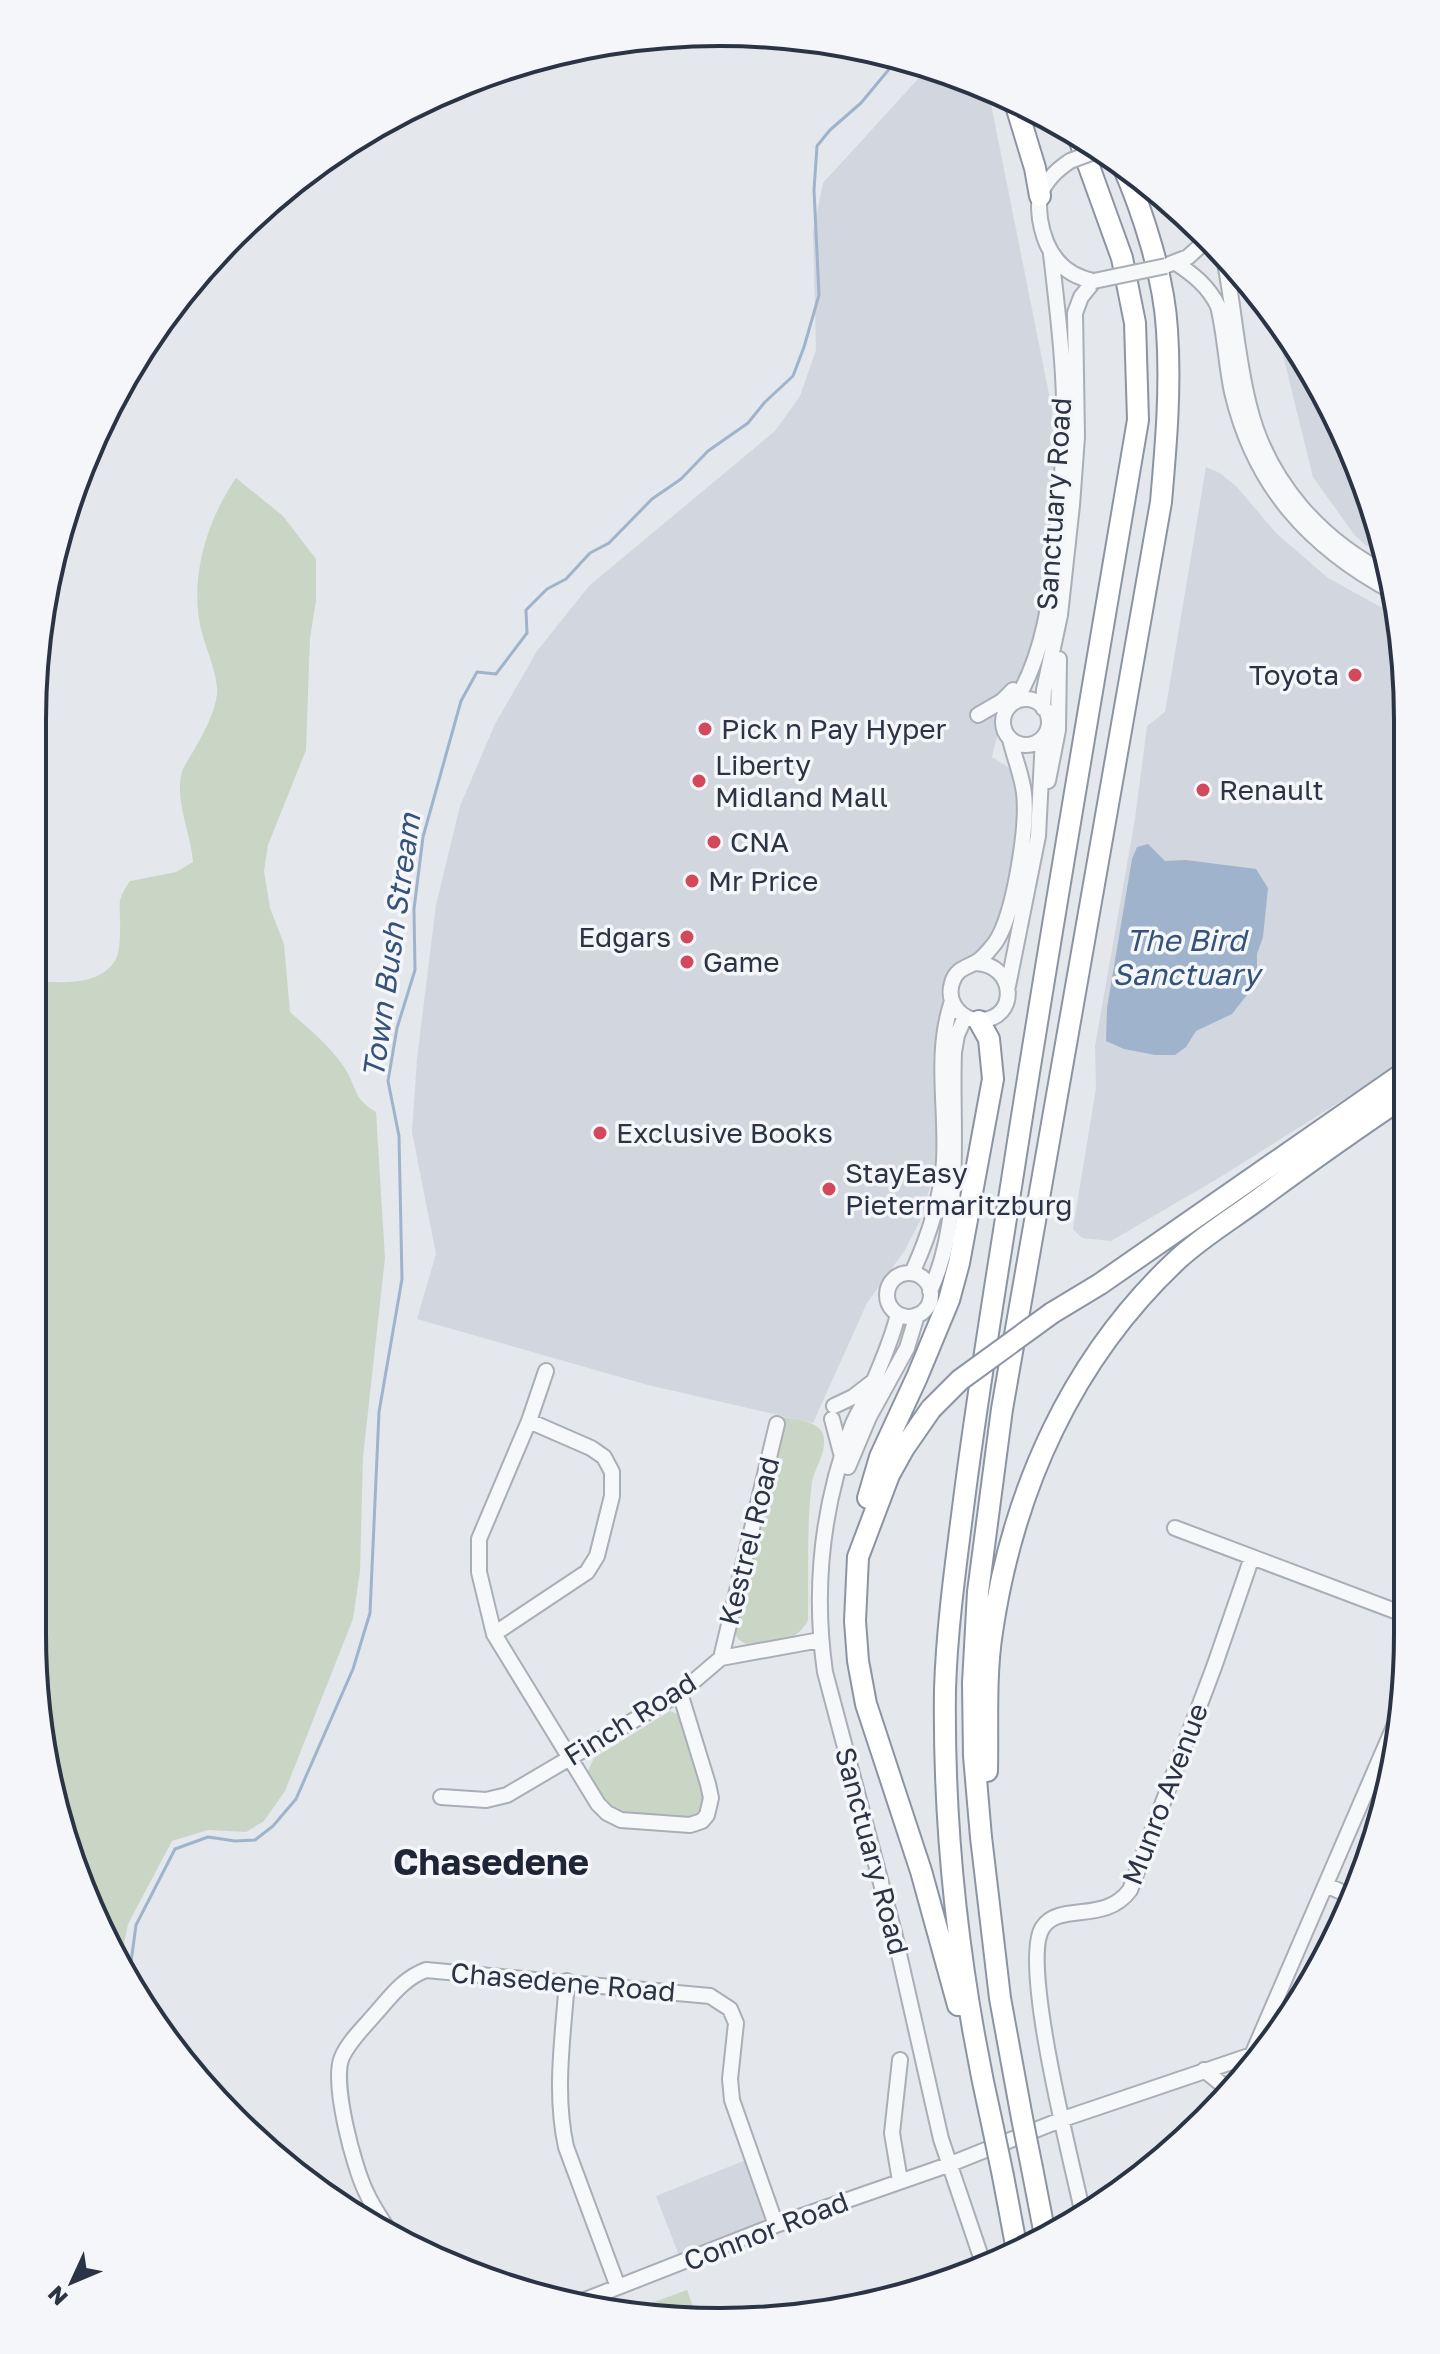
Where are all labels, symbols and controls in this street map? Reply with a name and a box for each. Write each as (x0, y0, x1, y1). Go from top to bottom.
street label: Sanctuary Road (1030, 396, 1077, 611)
place label: Toyota (1249, 658, 1339, 691)
marker: Toyota (1346, 666, 1364, 684)
place label: Pick n Pay Hyper (721, 712, 947, 745)
marker: Pick n Pay Hyper (696, 720, 714, 738)
place label: Liberty Midland Mall (715, 748, 888, 813)
marker: Liberty Midland Mall (690, 772, 708, 790)
place label: Renault (1219, 773, 1324, 806)
marker: Renault (1194, 781, 1212, 799)
water label: Town Bush Stream (355, 810, 428, 1080)
place label: CNA (730, 825, 789, 858)
marker: CNA (705, 833, 723, 851)
place label: Mr Price (708, 864, 818, 897)
marker: Mr Price (683, 872, 701, 890)
place label: Edgars (578, 920, 671, 953)
water label: The Bird Sanctuary (1112, 922, 1264, 992)
marker: Edgars (678, 928, 696, 946)
place label: Game (703, 945, 780, 978)
marker: Game (678, 953, 696, 971)
place label: Exclusive Books (616, 1116, 833, 1149)
marker: Exclusive Books (591, 1124, 609, 1142)
place label: StayEasy Pietermaritzburg (845, 1156, 1073, 1221)
marker: StayEasy Pietermaritzburg (820, 1180, 838, 1198)
street label: Kestrel Road (712, 1453, 785, 1629)
street label: Finch Road (558, 1665, 702, 1772)
street label: Munro Avenue (1115, 1699, 1214, 1889)
street label: Sanctuary Road (829, 1744, 916, 1958)
district label: Chasedene (393, 1840, 589, 1883)
street label: Chasedene Road (449, 1955, 677, 2008)
street label: Connor Road (679, 2184, 853, 2277)
north arrow (32, 2242, 112, 2322)
text: N (42, 2281, 73, 2312)

